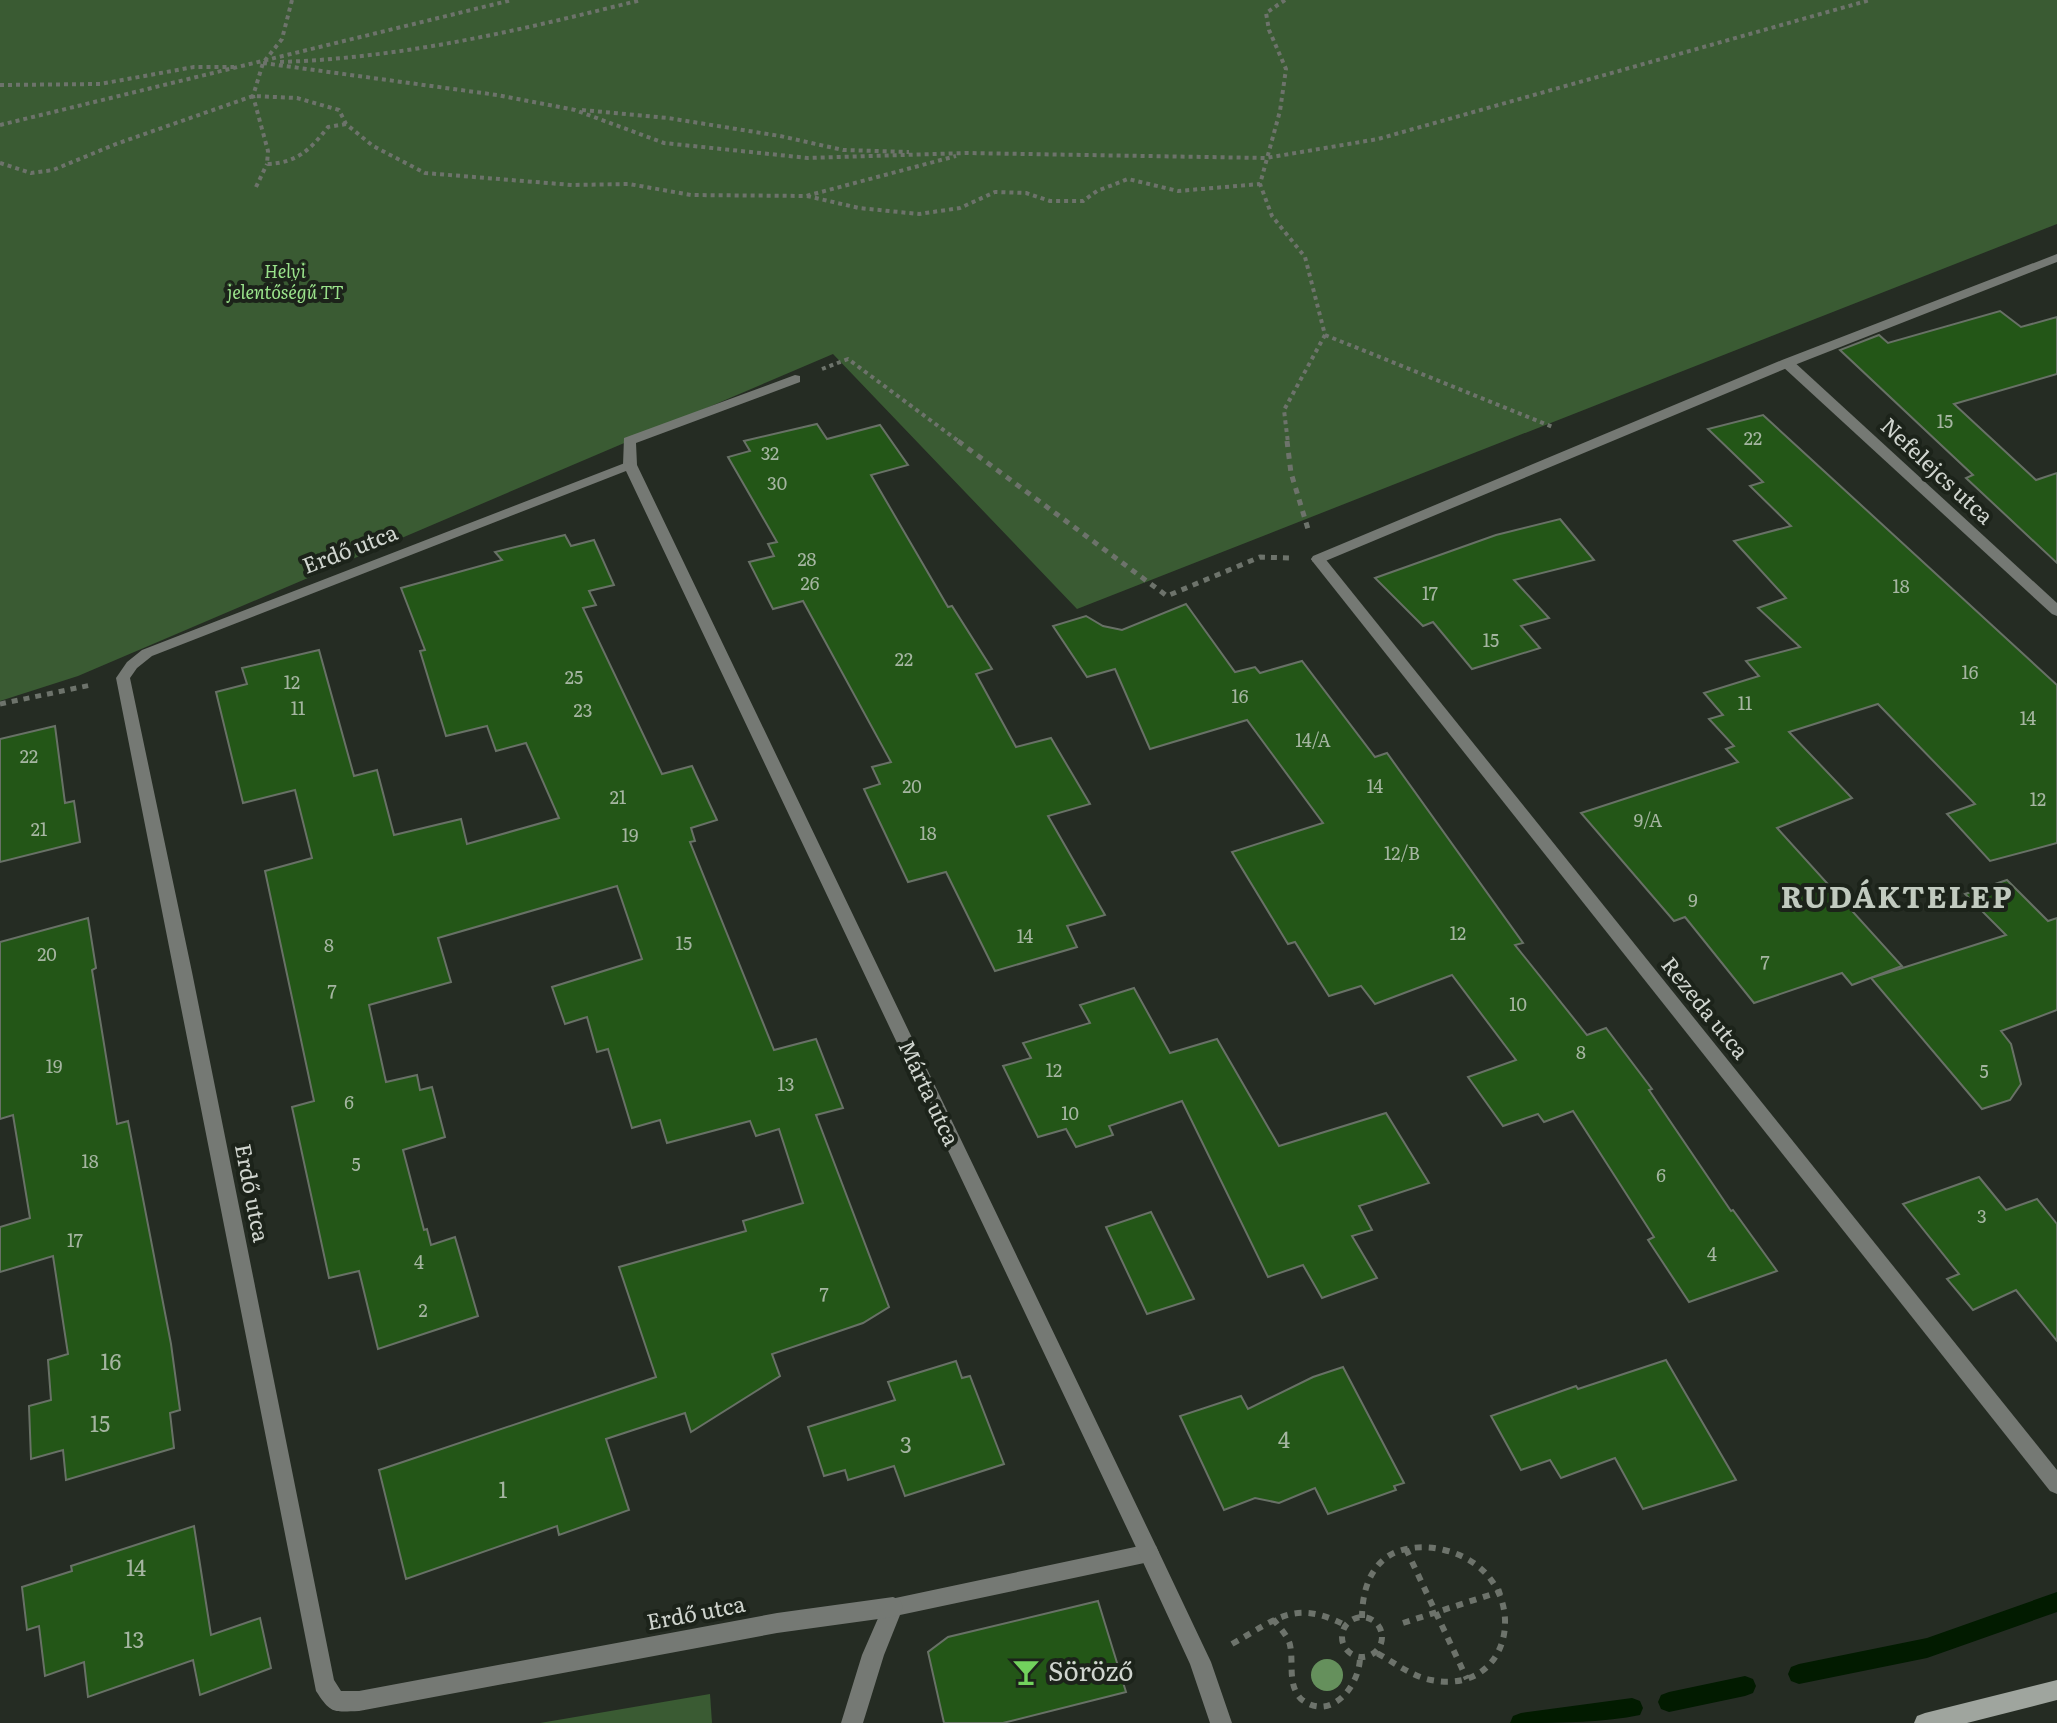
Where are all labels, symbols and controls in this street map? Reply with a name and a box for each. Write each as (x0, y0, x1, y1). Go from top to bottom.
park label: Helyi jelentőségű TT (226, 257, 344, 305)
house number: 15 (1937, 407, 1953, 434)
street label: Nefelejcs utca (1874, 409, 2002, 531)
house number: 22 (1744, 424, 1762, 451)
house number: 32 (761, 439, 779, 466)
house number: 30 (767, 469, 787, 496)
street label: Erdő utca (297, 514, 402, 581)
house number: 28 (797, 545, 817, 572)
house number: 26 (801, 569, 820, 596)
house number: 18 (1892, 572, 1910, 599)
house number: 17 (1422, 579, 1438, 606)
house number: 15 (1483, 626, 1499, 653)
house number: 22 (895, 645, 913, 672)
house number: 16 (1962, 658, 1979, 685)
house number: 25 (565, 663, 583, 690)
house number: 12 (284, 668, 300, 695)
house number: 16 (1232, 682, 1249, 709)
house number: 11 (1738, 689, 1752, 716)
house number: 11 (291, 694, 305, 721)
house number: 23 (574, 696, 592, 723)
house number: 14 (2020, 704, 2036, 731)
house number: 14/A (1295, 726, 1331, 753)
house number: 22 (20, 742, 38, 769)
house number: 20 (902, 772, 922, 799)
house number: 14 (1367, 772, 1383, 799)
house number: 21 (610, 783, 626, 810)
house number: 12 (2030, 785, 2046, 812)
house number: 9/A (1634, 806, 1662, 833)
house number: 21 (31, 815, 47, 842)
house number: 18 (919, 819, 937, 846)
house number: 19 (622, 821, 638, 848)
house number: 12/B (1384, 839, 1420, 866)
district label: RUDÁKTELEP (1780, 873, 2014, 917)
house number: 9 (1688, 886, 1698, 913)
house number: 12 (1450, 919, 1466, 946)
house number: 14 (1017, 922, 1033, 949)
house number: 15 (676, 929, 692, 956)
house number: 8 (324, 931, 334, 958)
house number: 20 (37, 940, 57, 967)
house number: 7 (1760, 948, 1770, 975)
street label: Rezeda utca (1655, 949, 1758, 1065)
house number: 7 (327, 977, 337, 1004)
house number: 10 (1509, 990, 1527, 1017)
street label: Márta utca (891, 1034, 969, 1151)
house number: 8 (1576, 1038, 1586, 1065)
house number: 19 (46, 1052, 62, 1079)
house number: 12 (1046, 1056, 1062, 1083)
house number: 5 (1979, 1057, 1989, 1084)
house number: 13 (777, 1070, 795, 1097)
house number: 6 (344, 1088, 354, 1115)
house number: 10 (1061, 1099, 1079, 1126)
street label: Erdő utca (228, 1141, 279, 1245)
house number: 18 (81, 1147, 99, 1174)
house number: 5 (351, 1150, 361, 1177)
house number: 6 (1656, 1161, 1666, 1188)
house number: 3 (1977, 1202, 1987, 1229)
house number: 17 (67, 1226, 83, 1253)
house number: 4 (1707, 1240, 1717, 1267)
house number: 4 (414, 1248, 424, 1275)
house number: 7 (819, 1280, 829, 1307)
house number: 2 (418, 1296, 428, 1323)
house number: 16 (101, 1344, 122, 1377)
house number: 15 (90, 1406, 110, 1439)
house number: 4 (1278, 1422, 1290, 1455)
house number: 3 (900, 1427, 912, 1460)
house number: 1 (499, 1472, 508, 1505)
house number: 14 (126, 1550, 146, 1583)
street label: Erdő utca (644, 1586, 748, 1637)
house number: 13 (124, 1622, 144, 1655)
place label: Söröző (1048, 1650, 1134, 1689)
bar icon: Söröző (1011, 1657, 1041, 1687)

